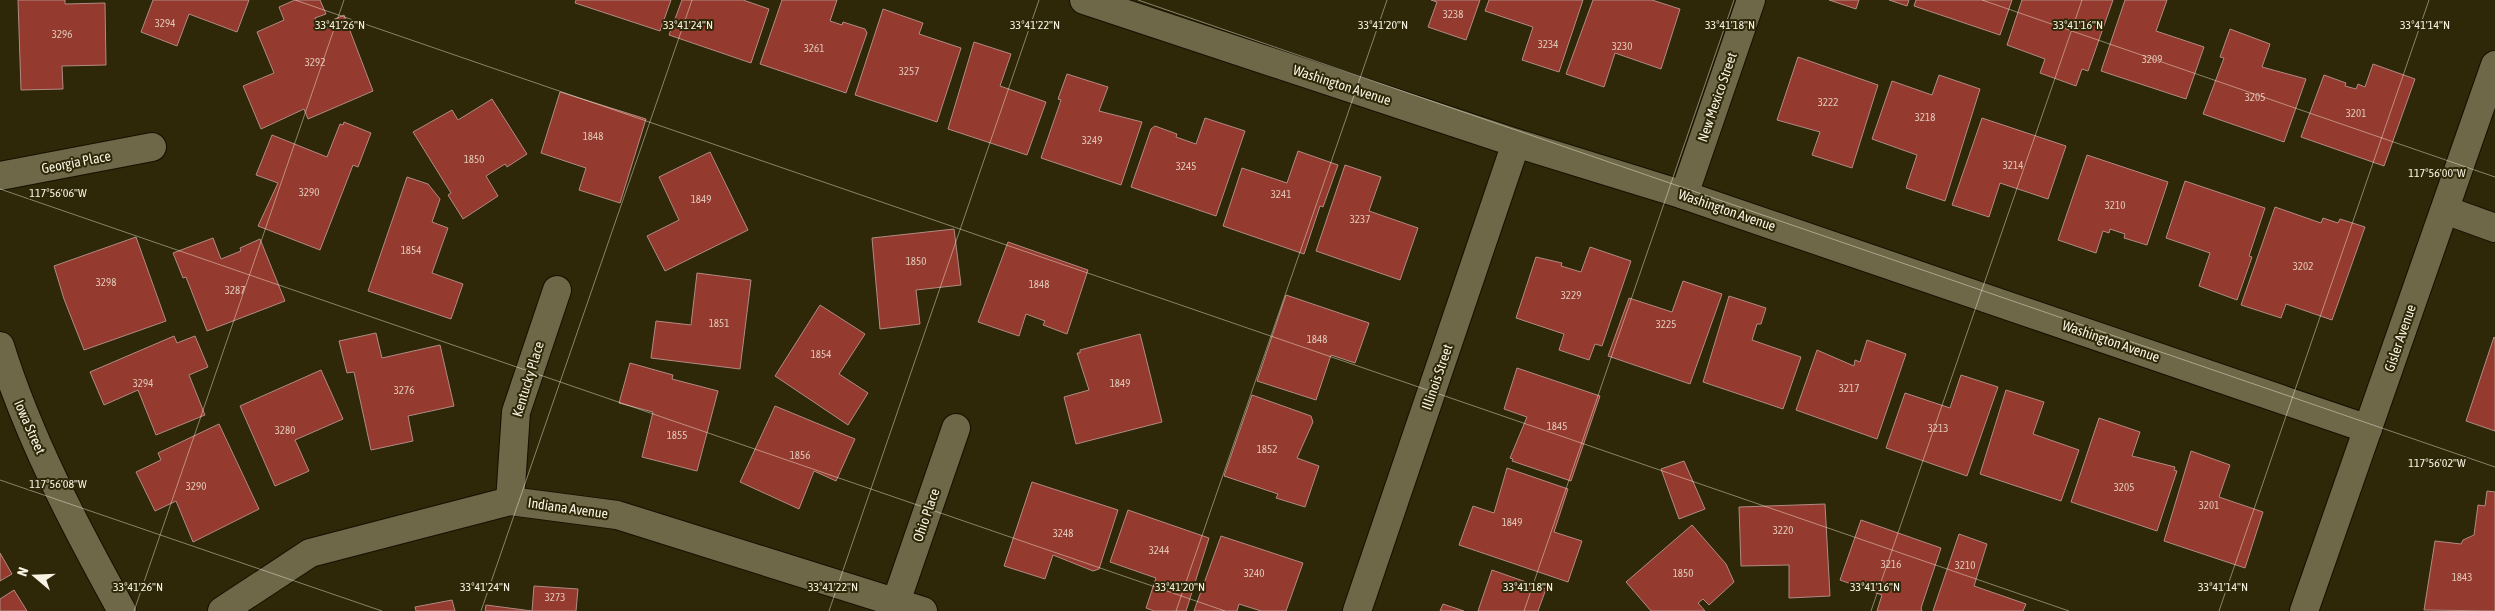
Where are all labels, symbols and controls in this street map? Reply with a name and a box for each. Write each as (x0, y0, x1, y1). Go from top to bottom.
house number: 3238 (1443, 8, 1463, 20)
house number: 3294 (155, 17, 175, 29)
text: 33°41'26"N (315, 18, 365, 32)
text: 33°41'24"N (663, 18, 713, 32)
text: 33°41'22"N (1010, 18, 1060, 32)
text: 33°41'20"N (1358, 18, 1408, 32)
text: 33°41'18"N (1705, 18, 1755, 32)
text: 33°41'16"N (2053, 18, 2103, 32)
text: 33°41'14"N (2400, 18, 2450, 32)
house number: 3296 (52, 28, 72, 40)
house number: 3234 (1538, 38, 1558, 50)
house number: 3230 (1612, 40, 1632, 52)
house number: 3261 (804, 42, 824, 54)
street label: New Mexico Street (1694, 50, 1740, 144)
house number: 3209 (2142, 53, 2162, 65)
house number: 3292 (305, 56, 325, 68)
street label: Washington Avenue (1291, 62, 1393, 108)
house number: 3257 (899, 65, 919, 77)
house number: 3205 (2245, 91, 2265, 103)
house number: 3222 (1818, 96, 1838, 108)
house number: 3201 (2346, 107, 2366, 119)
house number: 3218 (1915, 111, 1935, 123)
house number: 1848 (583, 130, 603, 142)
house number: 3249 (1082, 134, 1102, 146)
street label: Georgia Place (40, 147, 112, 177)
house number: 1850 (464, 153, 484, 165)
house number: 3214 (2003, 159, 2023, 171)
house number: 3245 (1176, 160, 1196, 172)
text: 117°56'00"W (2408, 166, 2466, 180)
text: 117°56'06"W (29, 186, 87, 200)
house number: 3290 (299, 186, 319, 198)
street label: Washington Avenue (1676, 186, 1778, 234)
house number: 3241 (1271, 188, 1291, 200)
house number: 1849 (691, 193, 711, 205)
house number: 3210 (2105, 199, 2125, 211)
house number: 3237 (1350, 213, 1370, 225)
house number: 1854 (401, 244, 421, 256)
house number: 1850 (906, 255, 926, 267)
house number: 3202 (2293, 260, 2313, 272)
house number: 3298 (96, 276, 116, 288)
house number: 1848 (1029, 278, 1049, 290)
house number: 3287 (225, 284, 245, 296)
house number: 3229 (1561, 289, 1581, 301)
street label: Gisler Avenue (2381, 302, 2419, 374)
house number: 1851 (709, 317, 729, 329)
street label: Washington Avenue (2060, 317, 2162, 365)
house number: 3225 (1656, 318, 1676, 330)
house number: 1848 (1307, 333, 1327, 345)
street label: Kentucky Place (509, 339, 547, 419)
street label: Illinois Street (1418, 342, 1456, 412)
house number: 1854 (811, 348, 831, 360)
house number: 3294 (133, 377, 153, 389)
house number: 1849 (1110, 377, 1130, 389)
house number: 3217 (1839, 382, 1859, 394)
house number: 3276 (394, 384, 414, 396)
street label: Iowa Street (11, 398, 49, 456)
house number: 1845 (1547, 420, 1567, 432)
house number: 3213 (1928, 422, 1948, 434)
house number: 3280 (275, 424, 295, 436)
house number: 1855 (667, 429, 687, 441)
house number: 1852 (1257, 443, 1277, 455)
house number: 1856 (790, 449, 810, 461)
text: 117°56'02"W (2408, 456, 2466, 470)
text: 117°56'08"W (29, 477, 87, 491)
house number: 3290 (186, 480, 206, 492)
house number: 3205 (2114, 481, 2134, 493)
street label: Ohio Place (909, 486, 943, 544)
street label: Indiana Avenue (527, 494, 609, 522)
house number: 3201 (2199, 499, 2219, 511)
house number: 1849 (1502, 516, 1522, 528)
house number: 3220 (1773, 524, 1793, 536)
house number: 3248 (1053, 527, 1073, 539)
house number: 3244 (1149, 544, 1169, 556)
north arrow (10, 551, 60, 601)
house number: 3216 (1881, 558, 1901, 570)
house number: 3210 (1955, 559, 1975, 571)
text: N (14, 565, 32, 578)
house number: 3240 (1244, 567, 1264, 579)
house number: 1850 (1673, 567, 1693, 579)
house number: 1843 (2452, 571, 2472, 583)
text: 33°41'26"N (113, 580, 163, 594)
text: 33°41'24"N (460, 580, 510, 594)
text: 33°41'22"N (808, 580, 858, 594)
text: 33°41'20"N (1155, 580, 1205, 594)
text: 33°41'18"N (1503, 580, 1553, 594)
text: 33°41'16"N (1850, 580, 1900, 594)
text: 33°41'14"N (2198, 580, 2248, 594)
house number: 3273 (545, 591, 565, 603)

